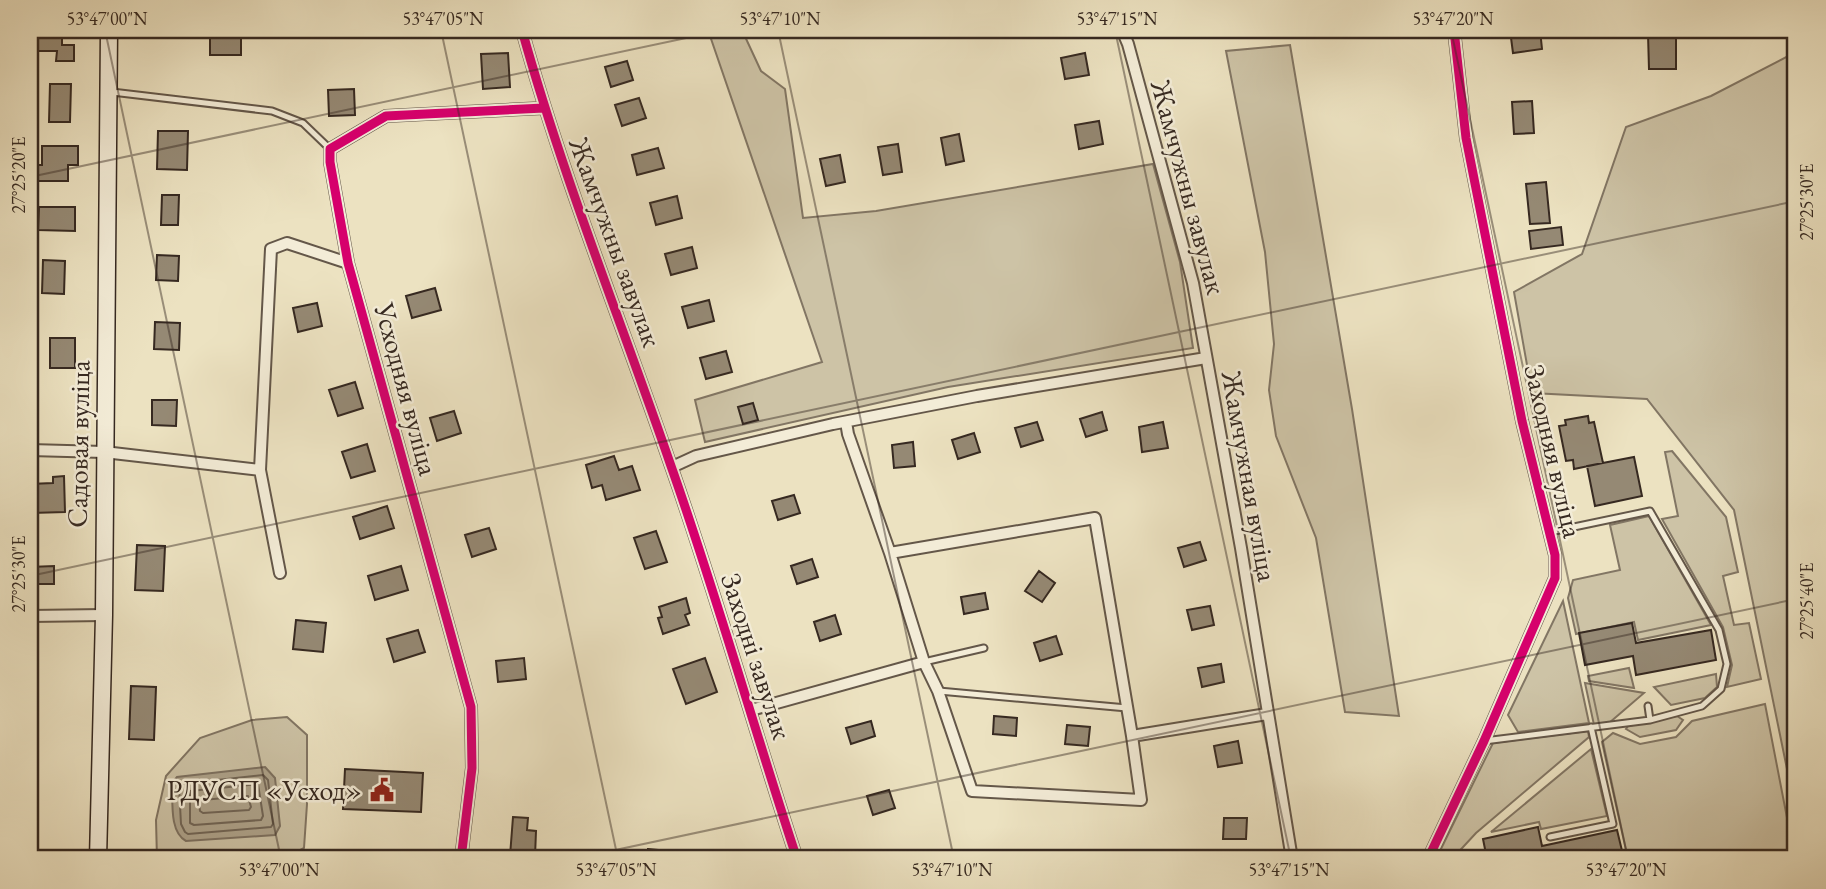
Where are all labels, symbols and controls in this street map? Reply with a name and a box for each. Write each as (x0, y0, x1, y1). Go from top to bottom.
text: 53°47'00"N (67, 7, 148, 30)
text: 53°47'05"N (403, 7, 484, 30)
text: 53°47'10"N (740, 7, 821, 30)
text: 53°47'15"N (1077, 7, 1158, 30)
text: 53°47'20"N (1413, 7, 1494, 30)
street label: Жамчужны завулак (1143, 75, 1235, 298)
street label: Жамчужны завулак (561, 131, 671, 352)
text: 27°25'20"E (7, 137, 30, 213)
text: 27°25'30"E (1795, 164, 1818, 240)
street label: Усходняя вуліца (366, 298, 448, 480)
street label: Садовая вуліца (59, 359, 97, 528)
street label: Заходняя вуліца (1517, 361, 1592, 542)
street label: Жамчужная вуліца (1214, 367, 1286, 585)
text: 27°25'30"E (7, 536, 30, 612)
text: 27°25'40"E (1795, 563, 1818, 639)
street label: Заходні завулак (713, 568, 801, 744)
place label: РДУСП «Усход» (167, 772, 362, 808)
public building icon: РДУСП «Усход» (368, 776, 396, 804)
text: 53°47'00"N (239, 858, 320, 881)
text: 53°47'05"N (576, 858, 657, 881)
text: 53°47'10"N (912, 858, 993, 881)
text: 53°47'15"N (1249, 858, 1330, 881)
text: 53°47'20"N (1586, 858, 1667, 881)

